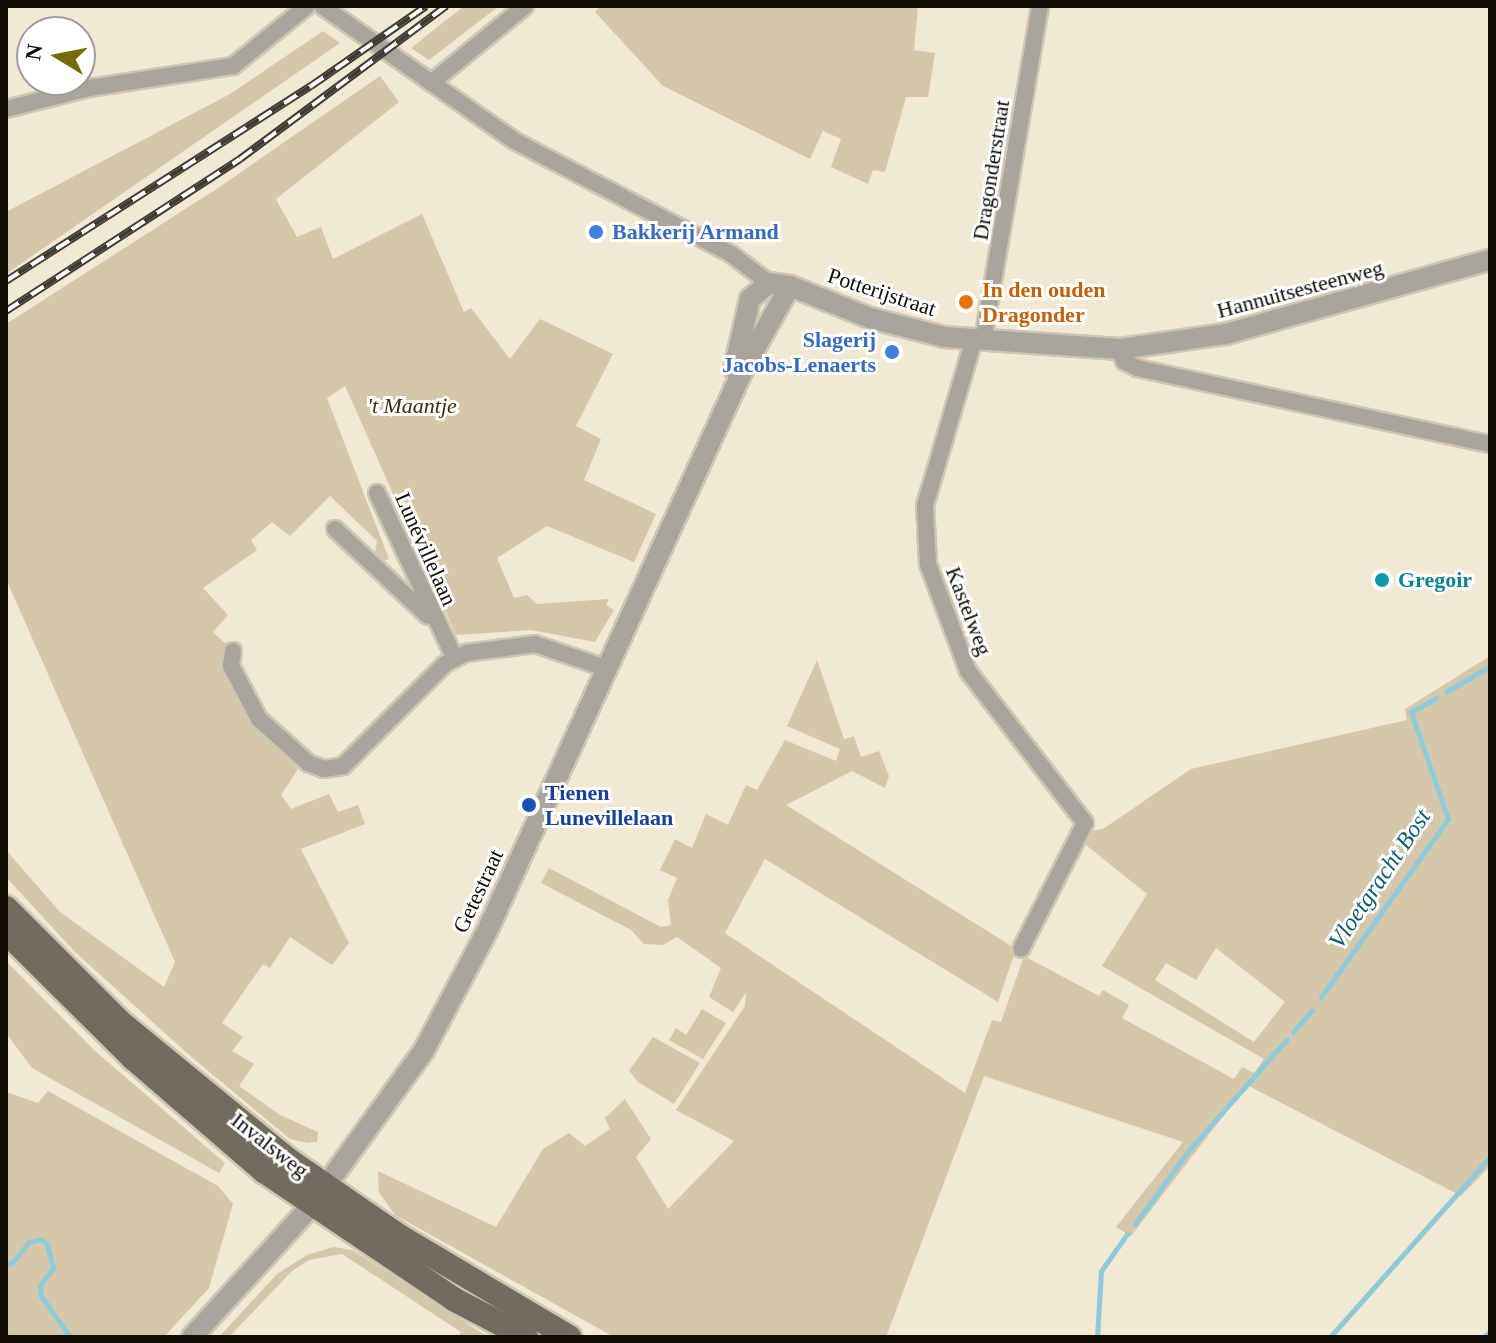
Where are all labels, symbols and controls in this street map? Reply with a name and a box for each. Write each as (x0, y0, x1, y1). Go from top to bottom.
north arrow (16, 16, 96, 96)
text: N (20, 42, 48, 62)
street label: Dragonderstraat (967, 98, 1015, 242)
place label: Bakkerij Armand (612, 219, 780, 245)
marker: Bakkerij Armand (587, 223, 605, 241)
street label: Hannuitsesteenweg (1214, 254, 1386, 324)
street label: Potterijstraat (824, 262, 940, 322)
place label: In den ouden Dragonder (982, 276, 1106, 328)
marker: In den ouden Dragonder (957, 293, 975, 311)
place label: Slagerij Jacobs-Lenaerts (722, 326, 876, 378)
marker: Slagerij Jacobs-Lenaerts (883, 343, 901, 361)
park label: 't Maantje (367, 393, 457, 419)
street label: Lunévillelaan (389, 488, 463, 610)
street label: Kastelweg (940, 563, 998, 659)
place label: Gregoir (1398, 567, 1472, 593)
marker: Gregoir (1373, 571, 1391, 589)
place label: Tienen Lunevillelaan (545, 779, 673, 830)
marker: Tienen Lunevillelaan (520, 796, 538, 814)
water label: Vloetgracht Bost (1323, 804, 1437, 954)
street label: Getestraat (447, 845, 509, 937)
street label: Invalsweg (226, 1107, 314, 1183)

